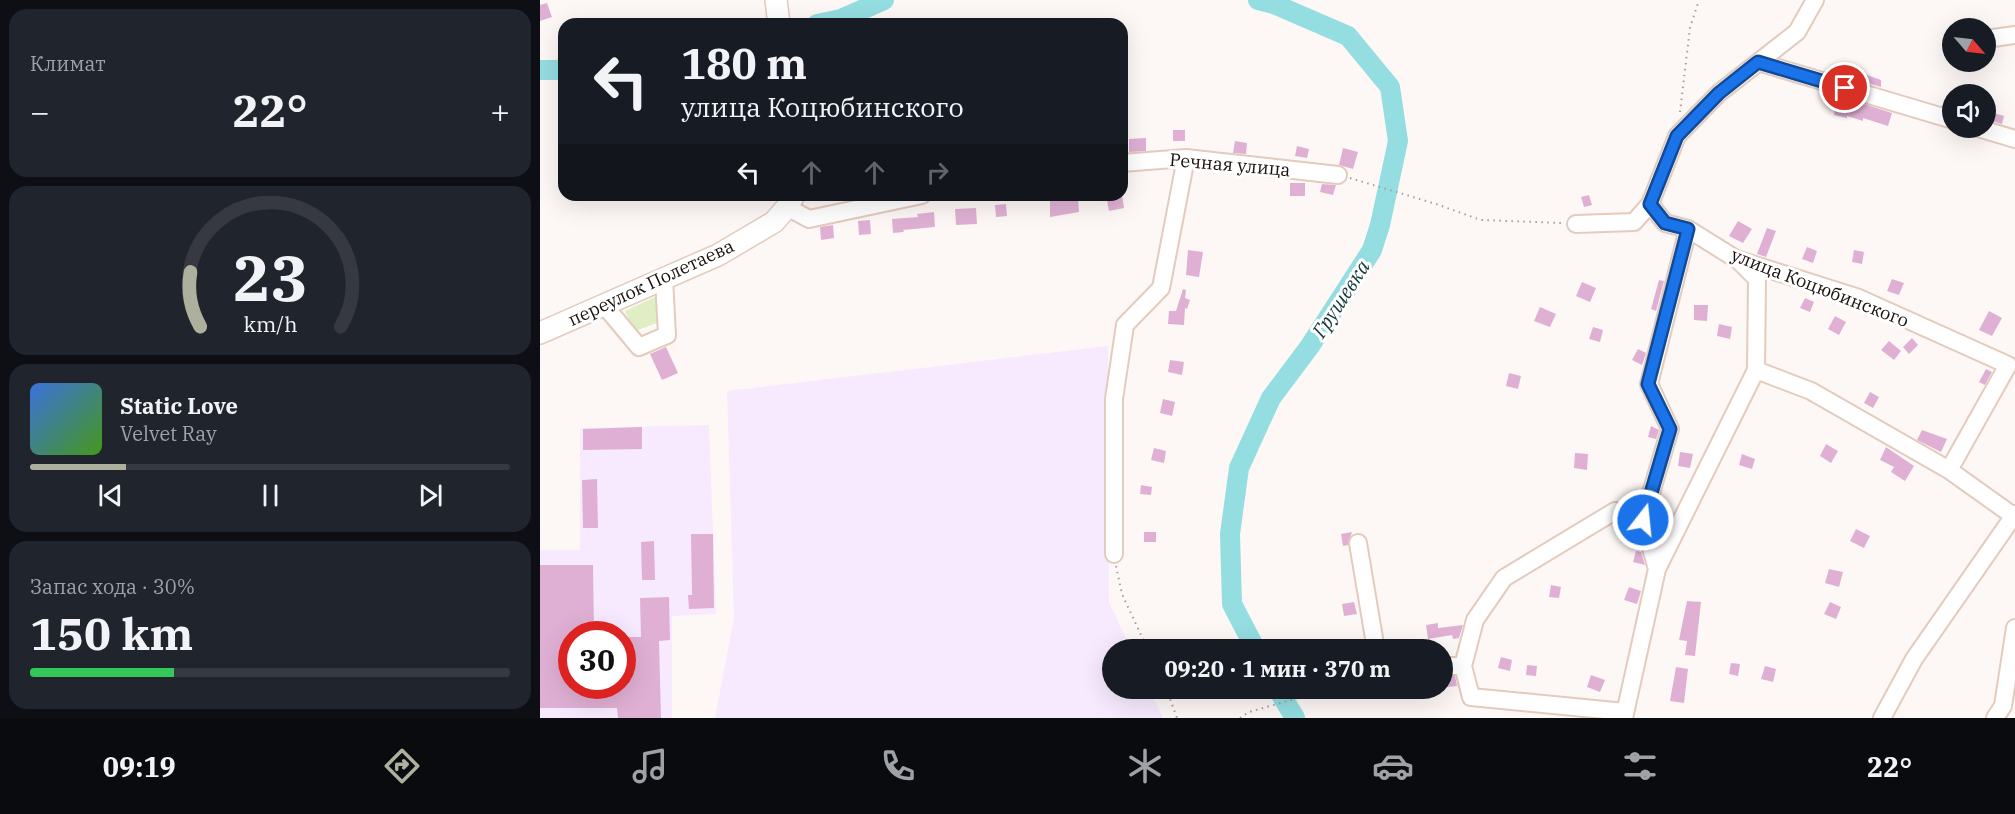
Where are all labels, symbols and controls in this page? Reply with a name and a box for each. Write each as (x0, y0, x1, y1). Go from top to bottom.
north arrow (1942, 18, 1996, 72)
map controls (1942, 18, 1996, 138)
text: 180 m (681, 36, 807, 91)
icon: left (582, 42, 660, 120)
text: Климат (30, 50, 106, 77)
pin (1819, 62, 1870, 113)
icon: arrive (1828, 71, 1861, 104)
text: 22° (232, 81, 308, 139)
button: sound (1942, 84, 1996, 138)
text: улица Коцюбинского (681, 89, 964, 124)
text: − (30, 90, 50, 133)
text: + (490, 90, 510, 133)
street label: Речная улица (1169, 148, 1292, 181)
icon: left (732, 156, 765, 189)
icon: ahead (795, 156, 828, 189)
icon: ahead (858, 156, 891, 189)
icon: right (921, 156, 954, 189)
street label: переулок Полетаева (564, 234, 738, 331)
text: 23 (233, 238, 307, 319)
street label: улица Коцюбинского (1728, 243, 1912, 332)
water label: Грушевка (1305, 255, 1376, 343)
text: km/h (243, 311, 297, 339)
text: Static Love (120, 391, 238, 420)
text: Velvet Ray (120, 420, 217, 447)
icon: previous (94, 479, 127, 512)
icon: pause (254, 479, 287, 512)
icon: next (414, 479, 447, 512)
position arrow (1611, 488, 1675, 552)
text: Запас хода · 30% (30, 573, 195, 600)
text: 150 km (30, 604, 193, 662)
speed limit sign: 30 (558, 621, 636, 699)
text: 09:20 · 1 мин · 370 m (1164, 654, 1391, 683)
icon: directions (381, 745, 423, 787)
icon: music (629, 745, 671, 787)
icon: phone (877, 745, 919, 787)
icon: climate (1124, 745, 1166, 787)
icon: car (1372, 745, 1414, 787)
icon: filters (1619, 745, 1661, 787)
text: 09:19 (103, 749, 176, 784)
text: 22° (1867, 749, 1912, 784)

